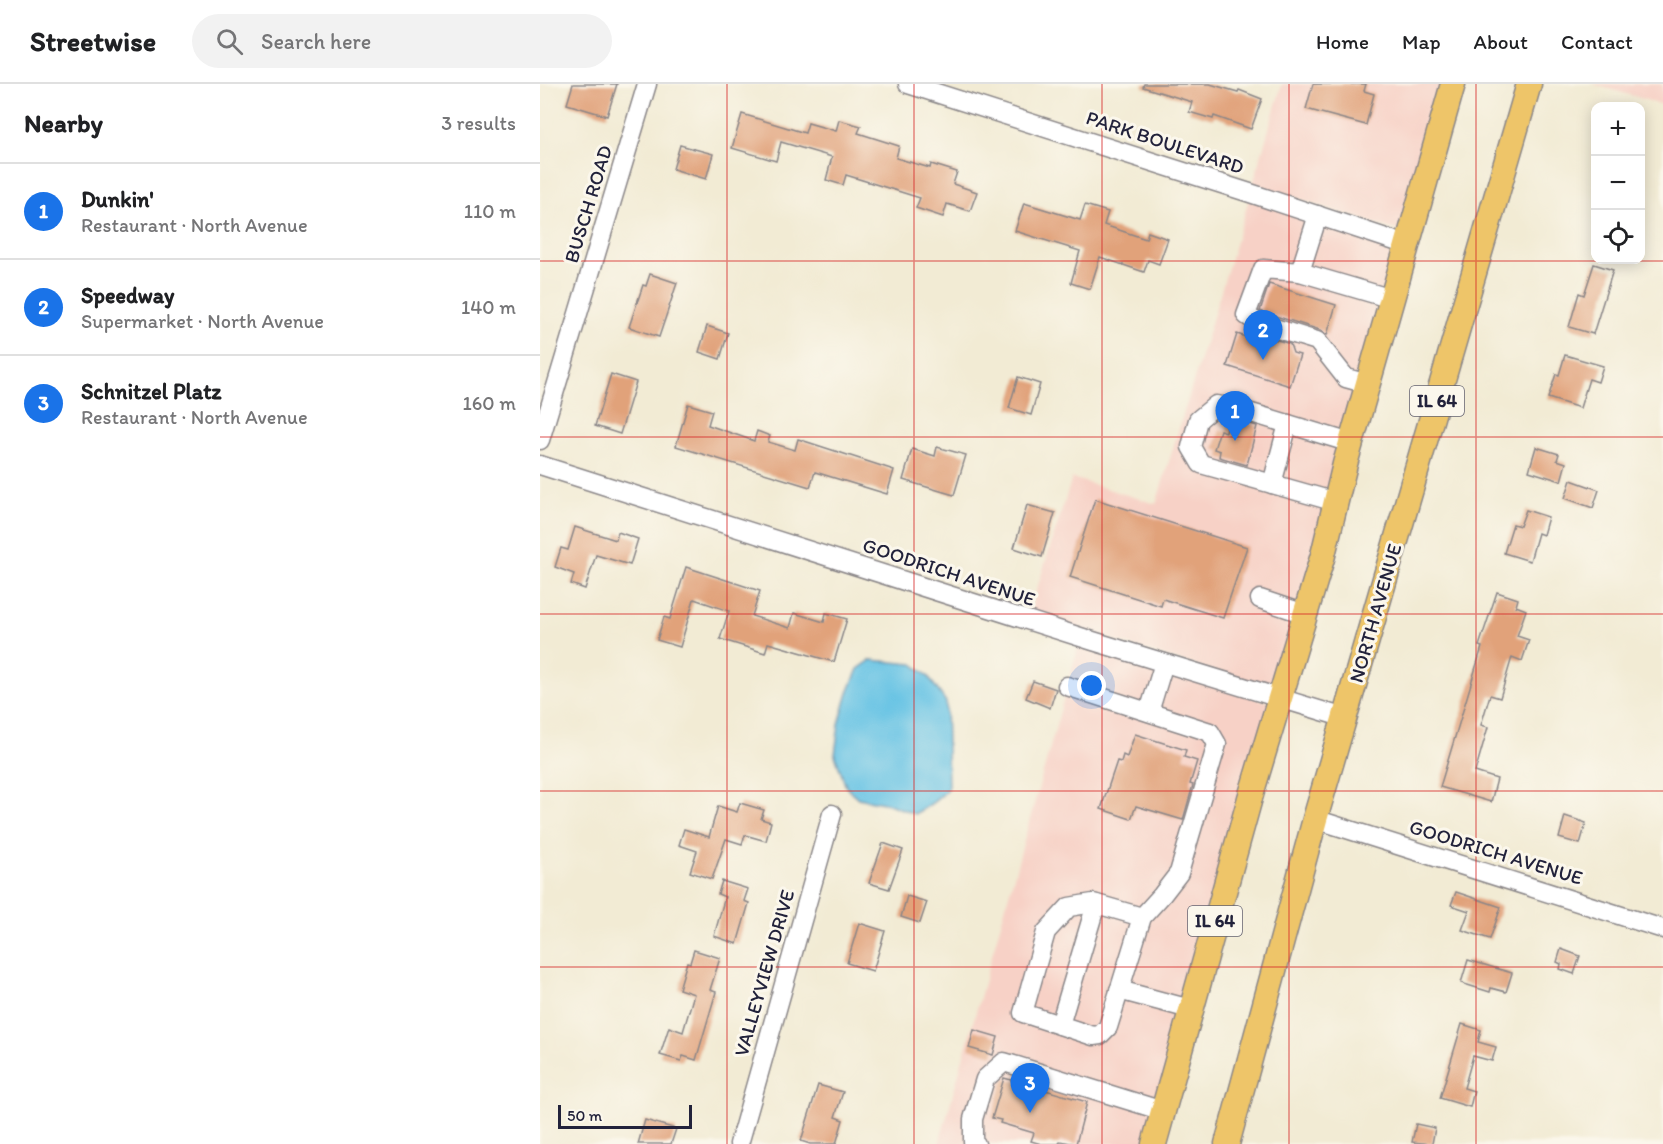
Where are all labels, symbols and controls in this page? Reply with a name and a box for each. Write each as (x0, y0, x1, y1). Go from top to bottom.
search box (192, 14, 612, 68)
text: Streetwise (30, 24, 156, 58)
icon: search (213, 25, 246, 58)
text: Search here (261, 28, 371, 55)
text: Home (1316, 29, 1369, 54)
text: Map (1402, 29, 1441, 54)
text: About (1474, 29, 1528, 54)
text: Contact (1561, 29, 1633, 54)
map controls (1591, 102, 1645, 264)
button: + (1591, 102, 1645, 156)
street label: PARK BOULEVARD (1083, 105, 1247, 179)
text: Nearby (24, 107, 103, 139)
text: 3 results (441, 111, 516, 135)
street label: BUSCH ROAD (559, 142, 617, 266)
button: − (1591, 156, 1645, 210)
text: Dunkin' (81, 186, 154, 213)
text: 1 (39, 199, 48, 223)
text: 110 m (464, 199, 516, 223)
button: locate (1591, 210, 1645, 264)
text: Restaurant · North Avenue (81, 213, 308, 237)
text: Speedway (81, 282, 174, 309)
text: 2 (38, 295, 49, 319)
text: 140 m (461, 295, 516, 319)
text: Supermarket · North Avenue (81, 309, 324, 333)
pin: 2 (1244, 310, 1282, 360)
text: Schnitzel Platz (81, 378, 222, 405)
road number: IL 64 (1410, 386, 1464, 416)
text: 3 (38, 391, 49, 415)
text: 160 m (463, 391, 516, 415)
pin: 1 (1216, 392, 1254, 441)
text: Restaurant · North Avenue (81, 405, 308, 429)
street label: GOODRICH AVENUE (860, 533, 1038, 611)
street label: NORTH AVENUE (1344, 541, 1406, 685)
your location (1077, 671, 1106, 700)
street label: GOODRICH AVENUE (1406, 814, 1586, 890)
street label: VALLEYVIEW DRIVE (729, 887, 799, 1059)
road number: IL 64 (1188, 906, 1242, 936)
pin: 3 (1010, 1064, 1050, 1113)
scale bar (558, 1102, 692, 1130)
text: 50 m (567, 1106, 602, 1125)

